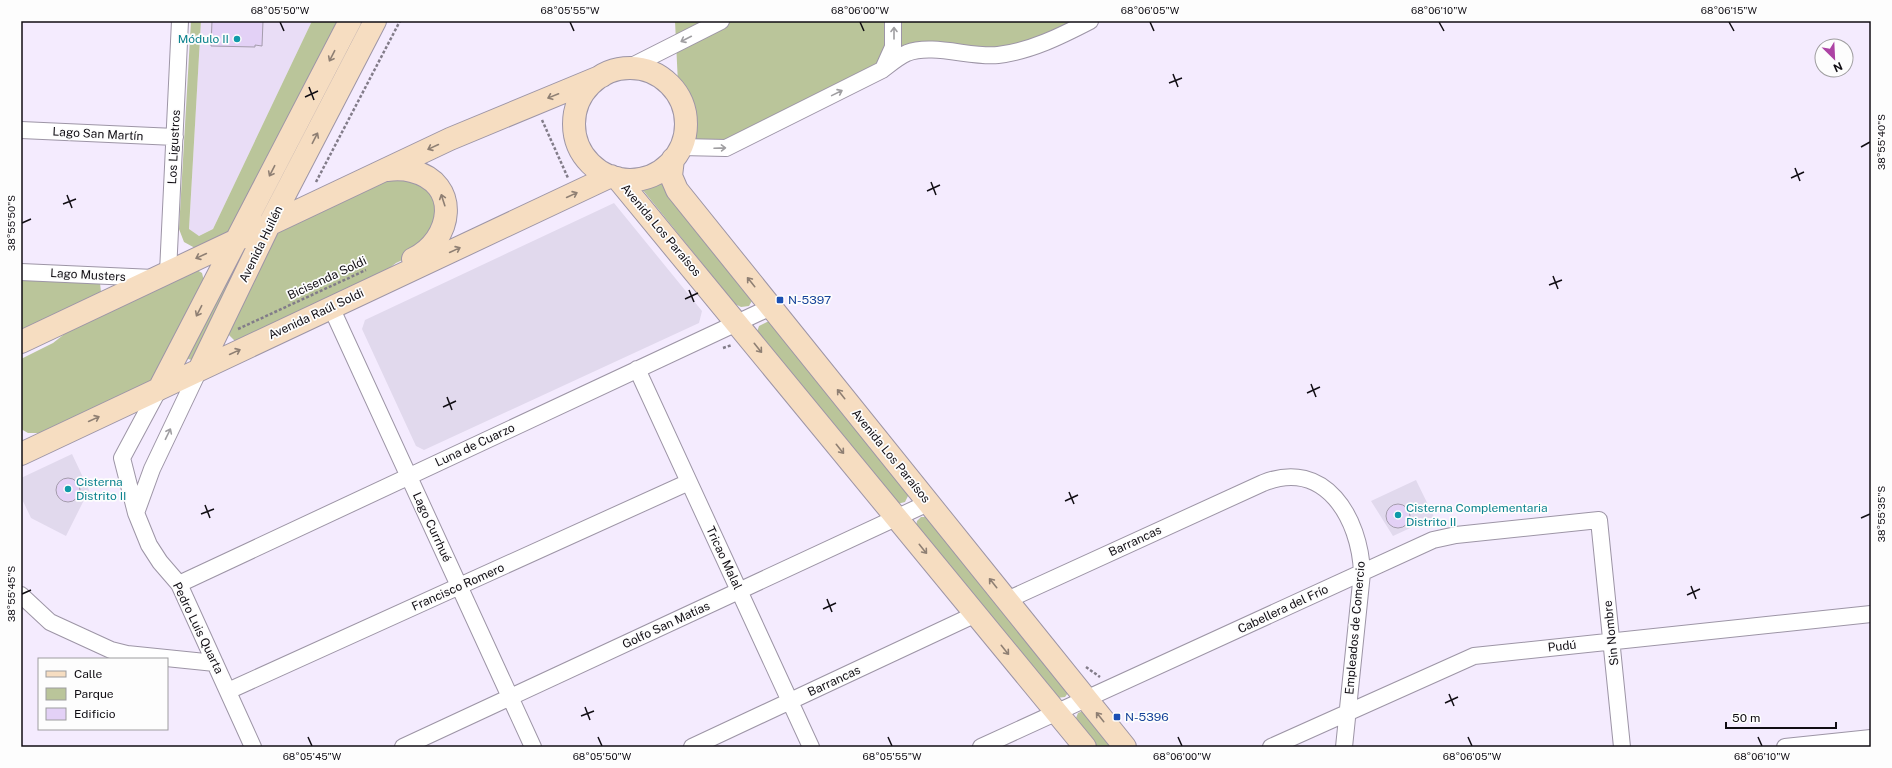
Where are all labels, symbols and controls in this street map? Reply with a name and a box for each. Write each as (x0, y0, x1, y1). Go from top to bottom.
text: 68°05'50"W (251, 4, 310, 16)
text: 68°05'55"W (541, 4, 600, 16)
text: 68°06'00"W (831, 4, 889, 16)
text: 68°06'05"W (1121, 4, 1180, 16)
text: 68°06'10"W (1411, 4, 1467, 16)
text: 68°06'15"W (1701, 4, 1758, 16)
one-way arrow (890, 27, 898, 40)
place label: Módulo II (178, 32, 229, 46)
marker: Módulo II (232, 34, 242, 44)
one-way arrow (680, 36, 692, 43)
north arrow (1814, 38, 1854, 78)
one-way arrow (327, 49, 335, 61)
text: N (1832, 60, 1844, 74)
one-way arrow (831, 89, 843, 96)
one-way arrow (547, 92, 559, 100)
street label: Los Ligustros (165, 109, 183, 185)
text: 38°55'40"S (1875, 114, 1887, 170)
street label: Lago San Martín (52, 125, 144, 143)
one-way arrow (311, 132, 319, 144)
one-way arrow (428, 144, 440, 151)
one-way arrow (713, 144, 726, 152)
one-way arrow (267, 165, 275, 177)
street label: Avenida Los Paraísos (618, 181, 704, 279)
one-way arrow (566, 191, 578, 198)
one-way arrow (439, 194, 447, 206)
text: 38°55'50"S (5, 195, 17, 251)
street label: Avenida Huilén (236, 203, 286, 285)
one-way arrow (448, 246, 460, 253)
one-way arrow (195, 253, 207, 261)
street label: Bicisenda Soldi (285, 254, 369, 302)
street label: Lago Musters (50, 266, 126, 284)
one-way arrow (746, 276, 755, 287)
street label: Avenida Raúl Soldi (266, 286, 366, 342)
place label: N-5397 (788, 293, 831, 307)
marker: N-5397 (775, 295, 785, 305)
one-way arrow (194, 305, 202, 317)
one-way arrow (753, 343, 762, 354)
one-way arrow (229, 348, 241, 355)
one-way arrow (837, 388, 845, 399)
street label: Avenida Los Paraísos (849, 406, 933, 506)
one-way arrow (88, 415, 100, 422)
street label: Luna de Cuarzo (433, 420, 517, 470)
one-way arrow (165, 428, 173, 440)
one-way arrow (836, 443, 845, 454)
place label: Cisterna Distrito II (76, 475, 126, 503)
marker: Cisterna Distrito II (63, 484, 73, 494)
text: 38°55'35"S (1875, 486, 1887, 542)
street label: Lago Currhué (410, 490, 454, 564)
place label: Cisterna Complementaria Distrito II (1406, 501, 1548, 529)
marker: Cisterna Complementaria Distrito II (1393, 510, 1403, 520)
street label: Barrancas (1106, 523, 1164, 559)
street label: Tricao Malal (703, 524, 745, 592)
one-way arrow (918, 544, 927, 555)
street label: Francisco Romero (409, 560, 507, 614)
street label: Empleados de Comercio (1342, 560, 1368, 695)
text: 38°55'45"S (5, 566, 17, 622)
one-way arrow (988, 577, 997, 588)
street label: Pedro Luis Quarta (170, 580, 226, 676)
street label: Cabellera del Frío (1236, 582, 1331, 636)
street label: Golfo San Matías (620, 599, 712, 651)
street label: Sin Nombre (1601, 599, 1621, 666)
street label: Pudú (1547, 638, 1577, 654)
one-way arrow (1001, 644, 1009, 655)
legend (38, 658, 168, 730)
street label: Barrancas (805, 663, 863, 699)
text: Calle (74, 667, 103, 681)
text: Parque (74, 687, 114, 701)
scale bar (1726, 704, 1836, 730)
text: Edificio (74, 707, 116, 721)
place label: N-5396 (1125, 710, 1169, 724)
one-way arrow (1096, 711, 1105, 722)
text: 50 m (1732, 711, 1760, 725)
marker: N-5396 (1112, 712, 1122, 722)
text: 68°05'45"W (283, 750, 342, 762)
text: 68°05'50"W (573, 750, 632, 762)
text: 68°05'55"W (863, 750, 922, 762)
text: 68°06'00"W (1153, 750, 1211, 762)
text: 68°06'05"W (1443, 750, 1502, 762)
text: 68°06'10"W (1734, 750, 1790, 762)

